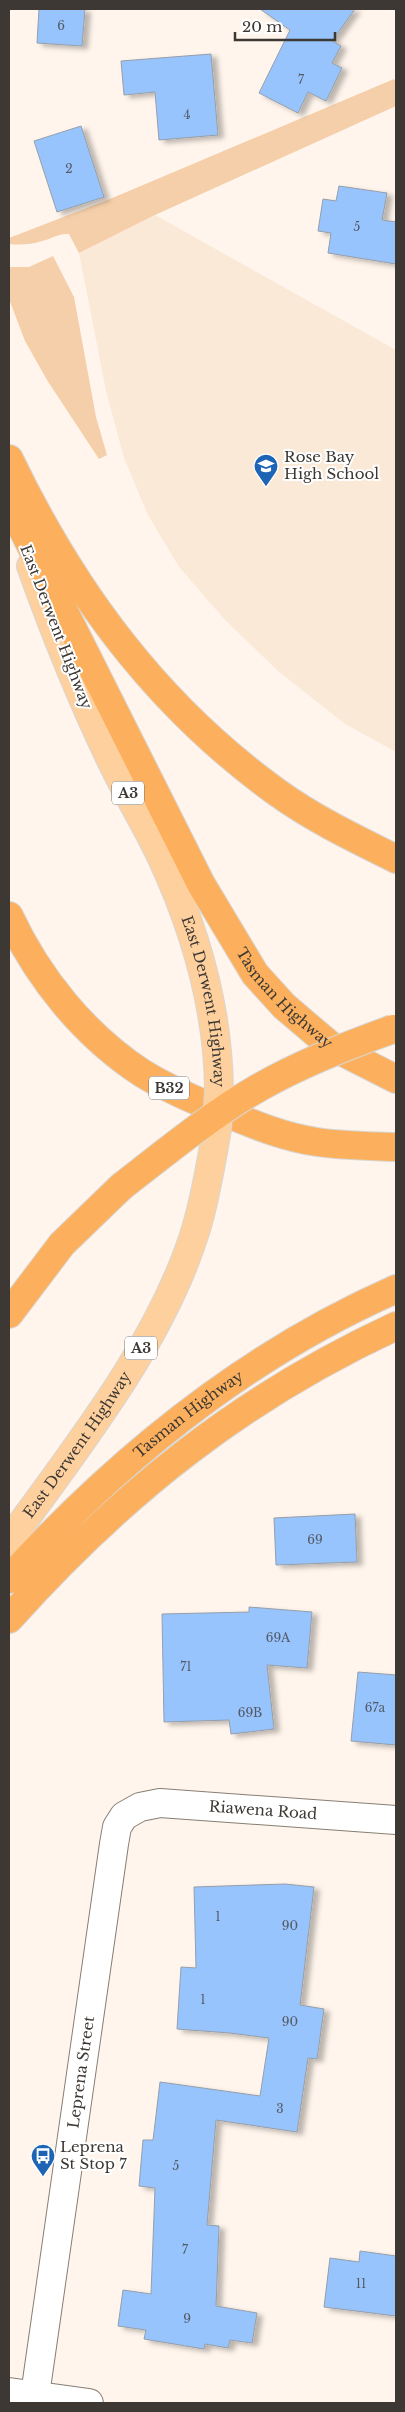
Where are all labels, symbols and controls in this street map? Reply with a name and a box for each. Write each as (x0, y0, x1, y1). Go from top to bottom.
scale bar (235, 10, 335, 42)
text: 20 m (242, 17, 282, 36)
house number: 6 (57, 18, 65, 33)
house number: 7 (298, 72, 305, 87)
house number: 4 (183, 107, 191, 122)
house number: 2 (65, 161, 73, 176)
house number: 5 (354, 219, 361, 234)
place label: Rose Bay High School (284, 447, 379, 483)
school or university icon: Rose Bay High School (253, 453, 279, 487)
street label: East Derwent Highway (16, 542, 97, 712)
road number: A3 (112, 781, 144, 804)
street label: East Derwent Highway (178, 913, 229, 1088)
street label: Tasman Highway (232, 944, 337, 1053)
road number: B32 (149, 1076, 189, 1100)
road number: A3 (125, 1336, 157, 1360)
street label: Tasman Highway (129, 1366, 247, 1462)
street label: East Derwent Highway (19, 1367, 135, 1522)
house number: 69 (307, 1532, 323, 1547)
house number: 69A (266, 1630, 291, 1645)
house number: 71 (180, 1659, 192, 1674)
house number: 67a (365, 1700, 386, 1715)
house number: 69B (238, 1705, 262, 1720)
street label: Riawena Road (208, 1797, 318, 1823)
house number: 1 (215, 1909, 221, 1924)
house number: 90 (282, 1918, 298, 1933)
house number: 1 (200, 1992, 206, 2007)
street label: Leprena Street (63, 2014, 98, 2130)
house number: 90 (282, 2014, 298, 2029)
house number: 3 (276, 2101, 284, 2116)
place label: Leprena St Stop 7 (60, 2137, 127, 2173)
bus stop icon: Leprena St Stop 7 (30, 2143, 56, 2177)
house number: 5 (173, 2158, 180, 2173)
house number: 7 (182, 2242, 189, 2257)
house number: 11 (356, 2276, 366, 2291)
house number: 9 (183, 2311, 191, 2326)

